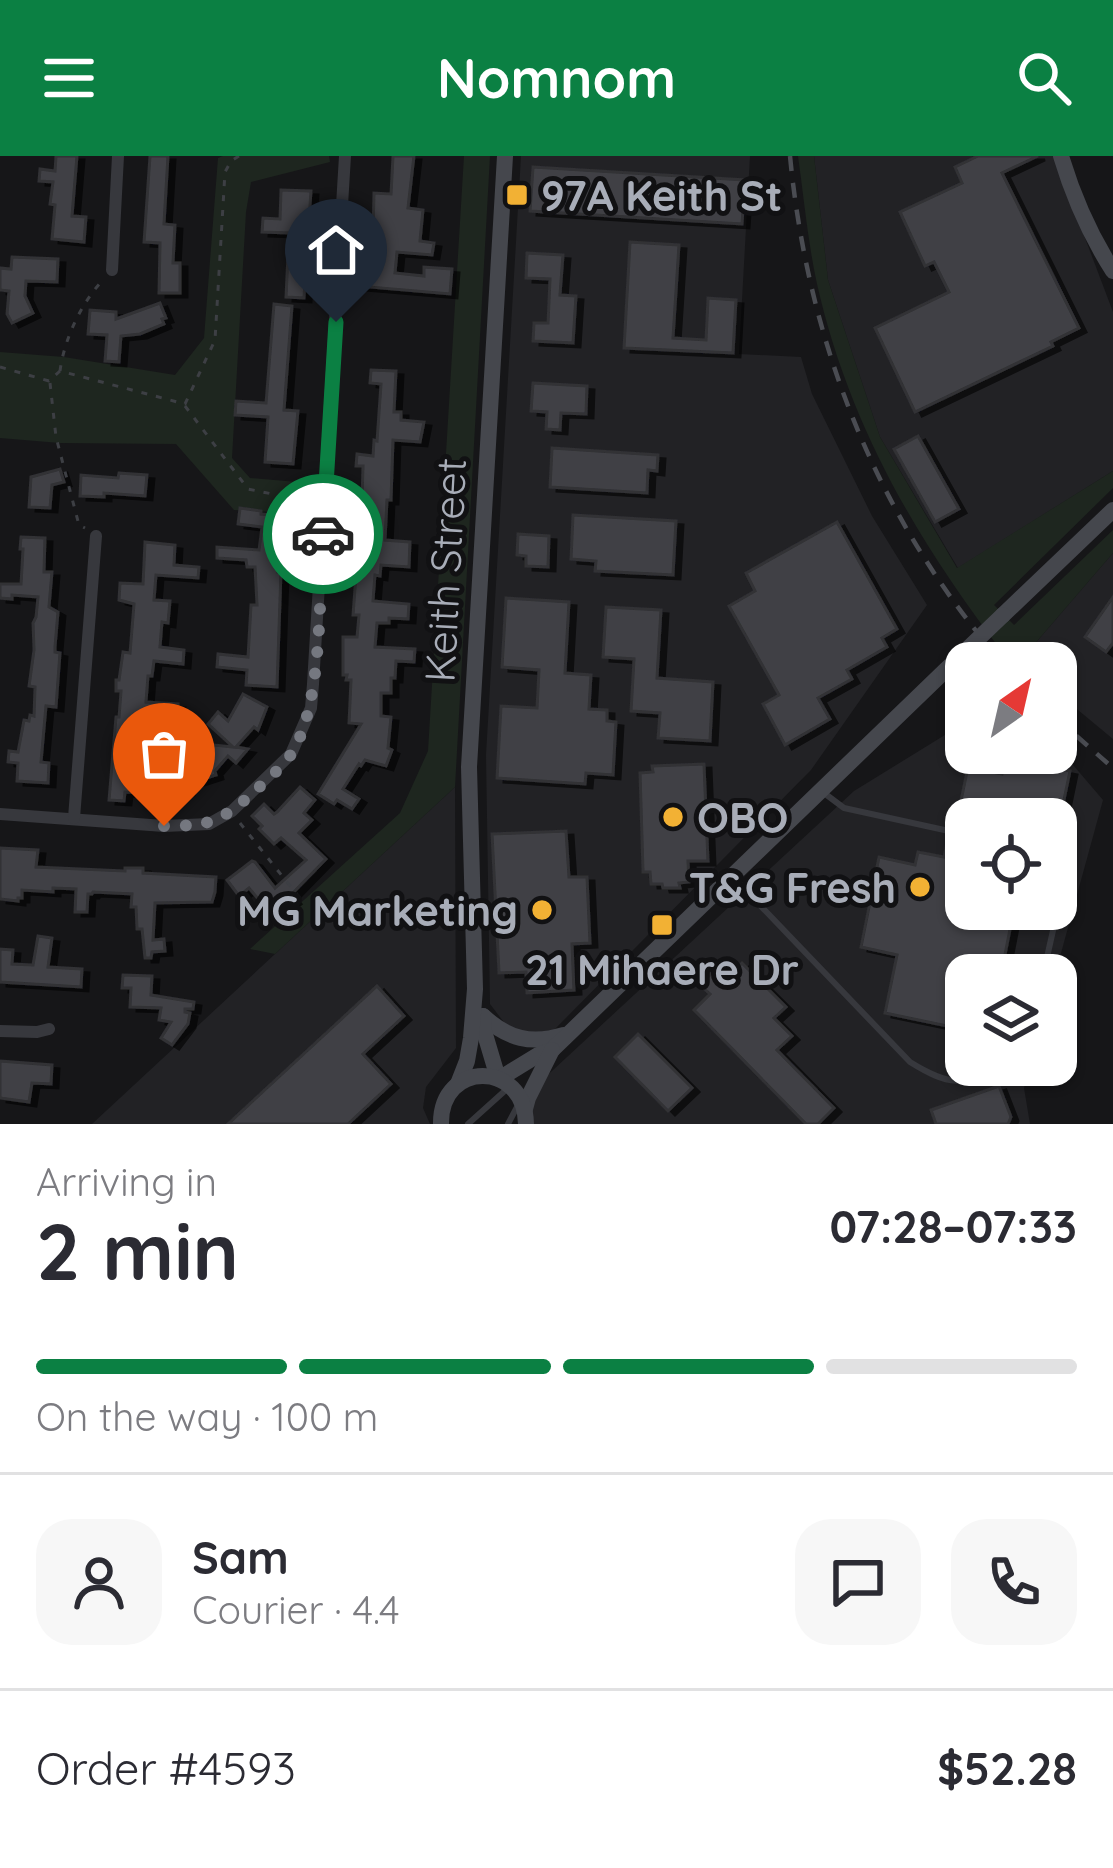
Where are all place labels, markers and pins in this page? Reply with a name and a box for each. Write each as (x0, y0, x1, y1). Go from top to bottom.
place label: 97A Keith St (541, 169, 782, 222)
marker: 97A Keith St (504, 182, 530, 208)
pin (285, 199, 387, 322)
pin (113, 703, 215, 826)
place label: OBO (697, 791, 788, 844)
marker: OBO (660, 804, 686, 830)
place label: T&G Fresh (689, 861, 896, 914)
marker: T&G Fresh (907, 874, 933, 900)
place label: MG Marketing (237, 884, 518, 937)
marker: MG Marketing (529, 897, 555, 923)
marker: 21 Mihaere Dr (649, 912, 675, 938)
place label: 21 Mihaere Dr (525, 943, 799, 996)

